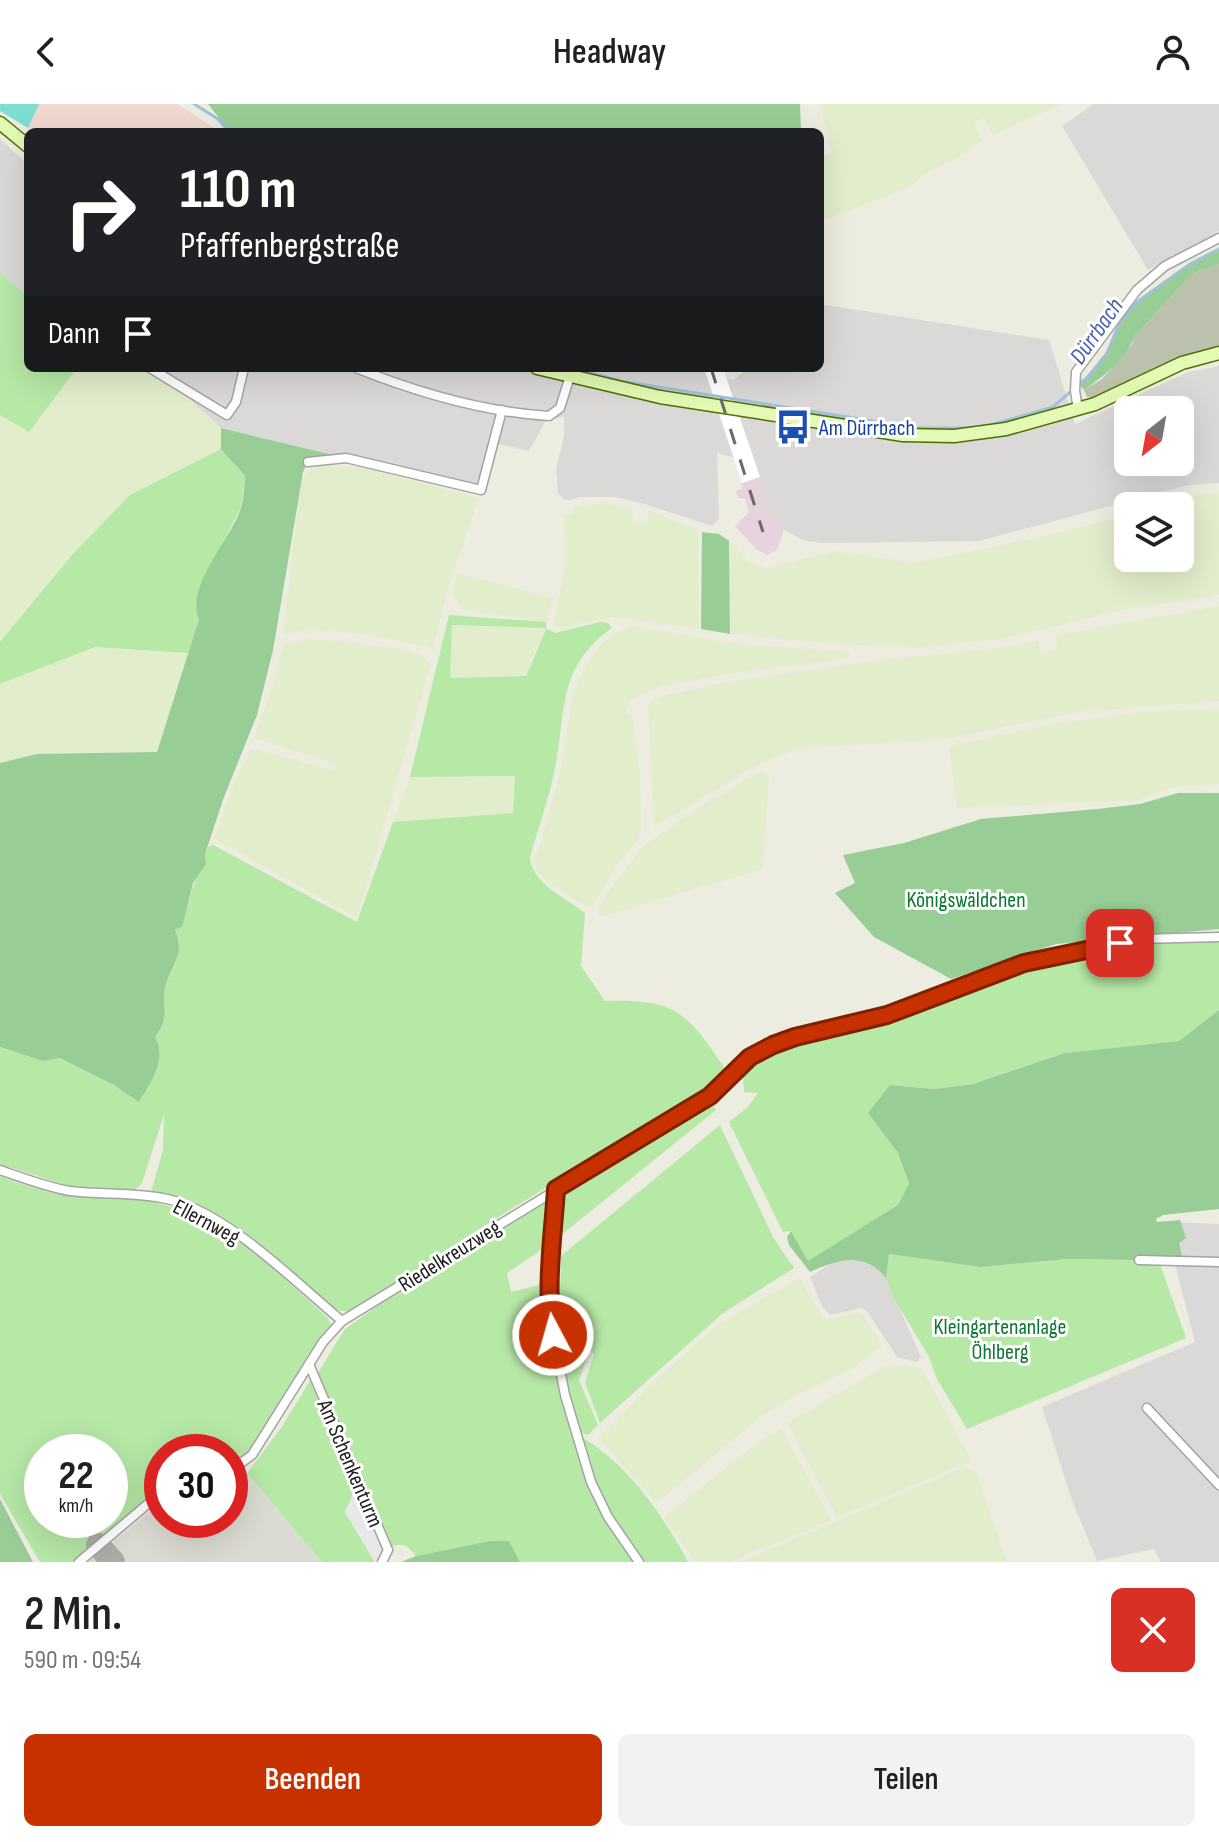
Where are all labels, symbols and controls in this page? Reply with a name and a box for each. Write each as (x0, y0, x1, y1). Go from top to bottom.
icon: back (24, 30, 68, 74)
icon: person (1151, 30, 1195, 74)
text: Headway (553, 31, 666, 74)
text: 110 m (180, 157, 296, 224)
icon: right (48, 160, 152, 264)
text: Pfaffenbergstraße (180, 225, 399, 268)
water label: Dürrbach (1063, 293, 1129, 370)
icon: arrive (116, 312, 160, 356)
text: Dann (48, 316, 100, 352)
north arrow (1114, 396, 1194, 476)
map controls (1114, 396, 1194, 572)
bus stop icon: Am Dürrbach (774, 408, 812, 446)
place label: Am Dürrbach (818, 415, 915, 442)
button: layers (1114, 492, 1194, 572)
park label: Königswäldchen (906, 887, 1026, 914)
pin (1086, 909, 1154, 977)
icon: arrive (1098, 921, 1142, 965)
street label: Ellernweg (168, 1194, 244, 1251)
street label: Riedelkreuzweg (394, 1214, 506, 1298)
position arrow (511, 1293, 595, 1377)
park label: Kleingartenanlage Öhlberg (934, 1314, 1066, 1366)
street label: Am Schenkenturm (310, 1395, 389, 1532)
speed limit sign: 30 (144, 1434, 248, 1538)
text: 22 (58, 1452, 94, 1500)
text: km/h (59, 1494, 93, 1518)
text: 2 Min. (24, 1586, 122, 1643)
button: close (1111, 1588, 1195, 1672)
text: 590 m · 09:54 (24, 1645, 141, 1676)
button: Beenden (24, 1734, 602, 1826)
button: Teilen (618, 1734, 1195, 1826)

